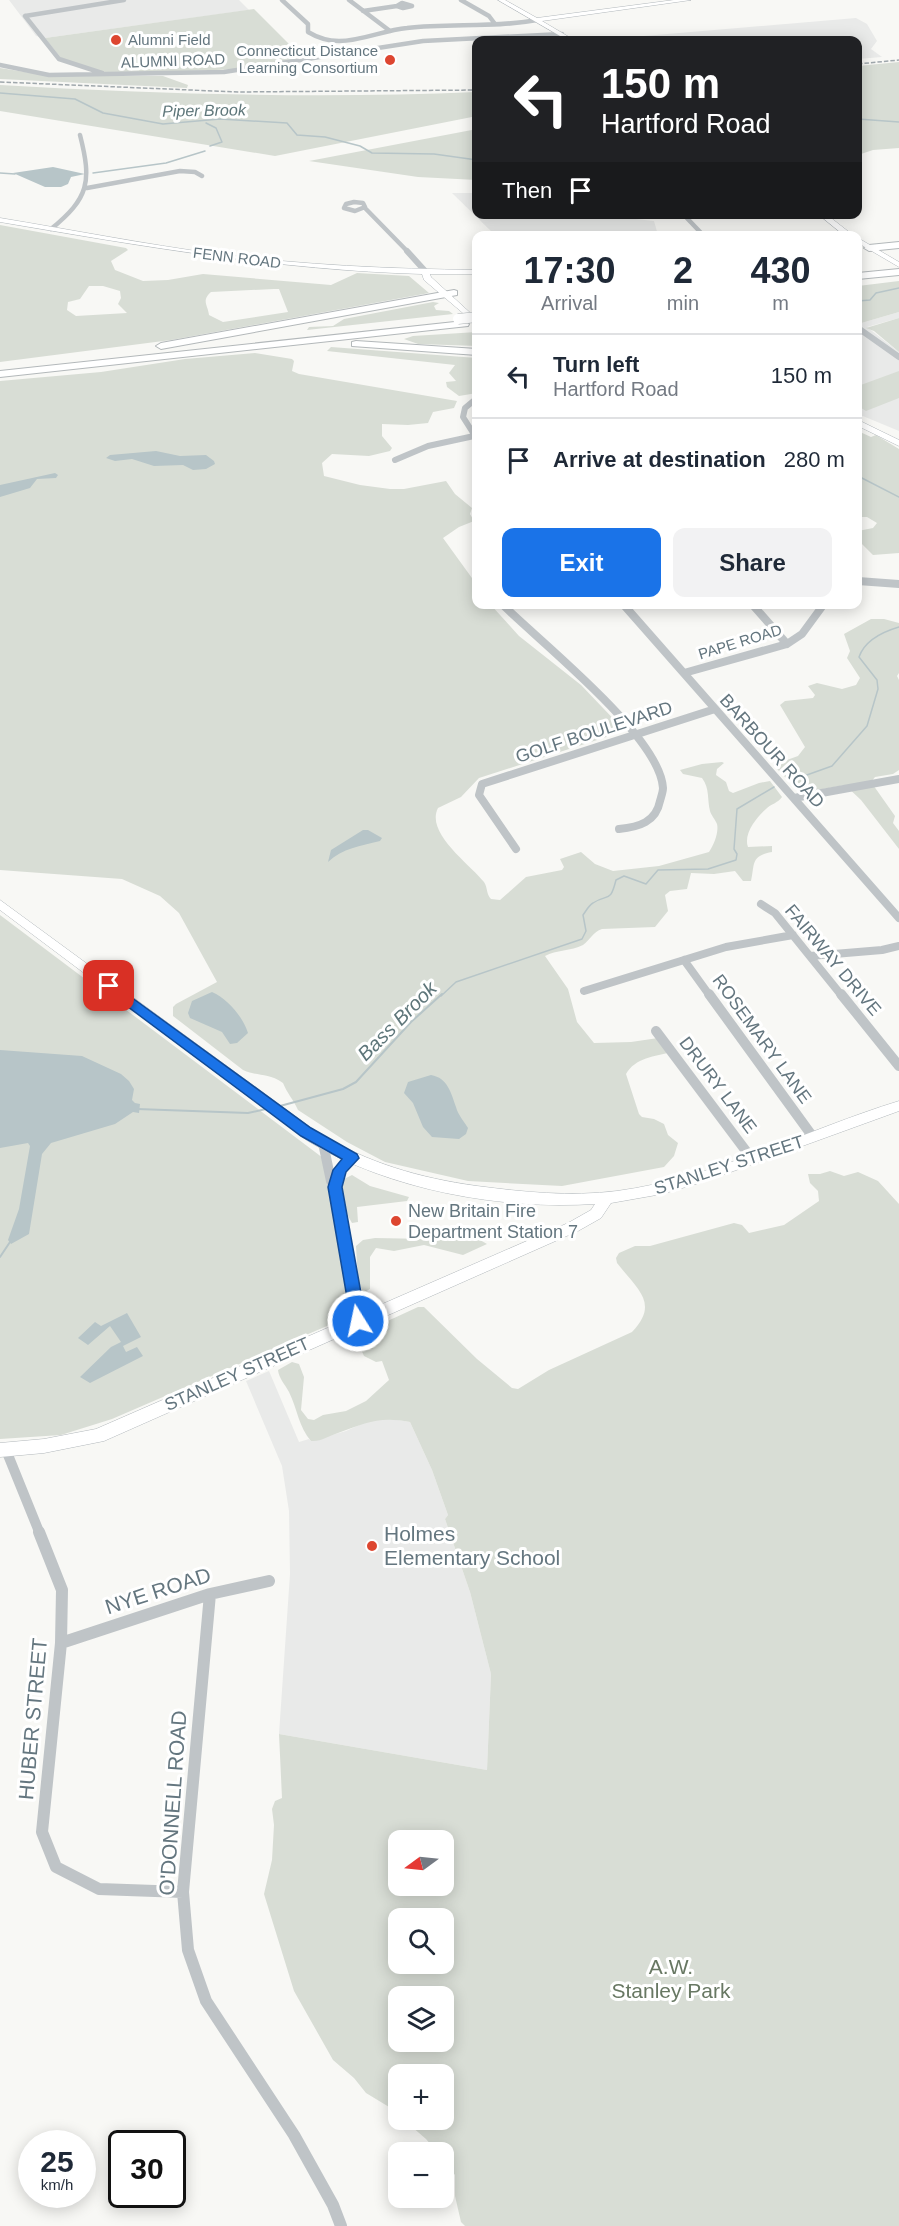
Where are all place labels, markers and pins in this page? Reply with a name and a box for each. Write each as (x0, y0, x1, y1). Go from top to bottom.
place label: Alumni Field (128, 31, 211, 48)
marker: Alumni Field (109, 33, 123, 47)
place label: Connecticut Distance Learning Consortium (236, 42, 378, 76)
marker: Connecticut Distance Learning Consortium (383, 53, 397, 67)
pin (83, 960, 134, 1011)
place label: New Britain Fire Department Station 7 (408, 1201, 578, 1242)
marker: New Britain Fire Department Station 7 (389, 1214, 403, 1228)
place label: Holmes Elementary School (384, 1522, 560, 1569)
marker: Holmes Elementary School (365, 1539, 379, 1553)

